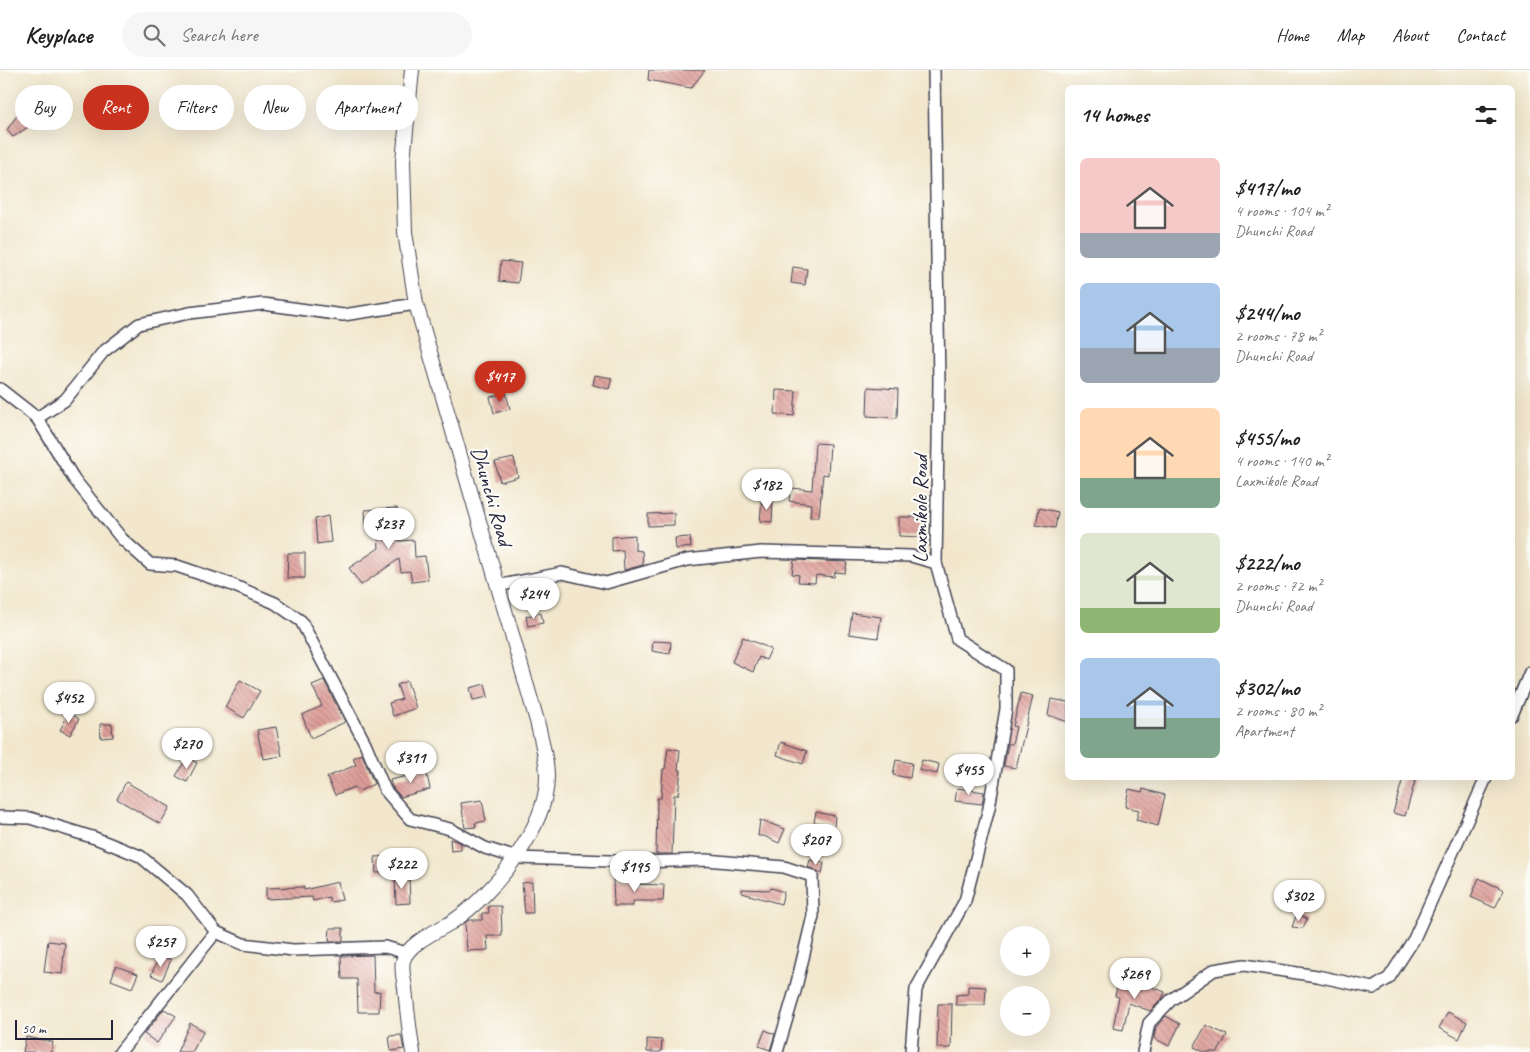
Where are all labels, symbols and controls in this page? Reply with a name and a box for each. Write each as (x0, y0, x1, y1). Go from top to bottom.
search box (122, 12, 472, 57)
text: Keyplace (25, 20, 92, 50)
icon: search (140, 21, 168, 49)
text: Search here (180, 23, 258, 47)
text: Home (1276, 24, 1309, 46)
text: Map (1337, 24, 1364, 46)
text: About (1392, 24, 1428, 46)
text: Contact (1456, 24, 1505, 46)
chip: Buy (15, 85, 73, 130)
chip: Rent (83, 85, 149, 130)
chip: Filters (159, 85, 234, 130)
chip: New (244, 85, 306, 130)
chip: Apartment (316, 85, 418, 130)
icon: filters (1472, 101, 1500, 129)
text: 14 homes (1080, 102, 1149, 128)
text: $417/mo (1235, 175, 1300, 201)
icon: home (1120, 178, 1180, 238)
text: 4 rooms · 104 m² (1235, 201, 1329, 221)
text: Dhunchi Road (1235, 221, 1313, 241)
text: $244/mo (1235, 300, 1300, 326)
icon: home (1120, 303, 1180, 363)
text: 2 rooms · 78 m² (1235, 326, 1321, 346)
text: Dhunchi Road (1235, 346, 1313, 366)
pin: $417 (470, 360, 530, 403)
text: $417 (486, 367, 514, 387)
text: $455/mo (1235, 425, 1299, 451)
icon: home (1120, 428, 1180, 488)
street label: Dhunchi Road (465, 443, 520, 552)
street label: Laxmikole Road (907, 451, 933, 563)
text: 4 rooms · 140 m² (1235, 451, 1329, 471)
pin: $182 (737, 468, 797, 511)
text: Laxmikole Road (1235, 471, 1317, 491)
text: $182 (753, 475, 781, 495)
pin: $237 (359, 508, 419, 550)
text: $237 (375, 514, 403, 534)
text: $222/mo (1235, 550, 1300, 576)
icon: home (1120, 553, 1180, 613)
text: 2 rooms · 72 m² (1235, 576, 1321, 596)
pin: $244 (504, 578, 564, 620)
text: $244 (520, 584, 548, 604)
text: Dhunchi Road (1235, 596, 1313, 616)
text: $302/mo (1235, 675, 1300, 701)
icon: home (1120, 678, 1180, 738)
pin: $452 (39, 682, 99, 724)
text: $452 (55, 688, 83, 708)
text: 2 rooms · 80 m² (1235, 701, 1321, 721)
text: Apartment (1235, 721, 1294, 741)
pin: $270 (157, 728, 217, 770)
text: $270 (173, 734, 201, 754)
pin: $311 (381, 742, 441, 784)
text: $311 (397, 748, 425, 768)
pin: $455 (939, 754, 999, 796)
text: $455 (955, 760, 983, 780)
pin: $207 (786, 824, 846, 866)
text: $207 (802, 830, 830, 850)
pin: $222 (372, 848, 432, 890)
pin: $195 (605, 850, 665, 893)
text: $222 (388, 854, 416, 874)
text: $195 (621, 857, 649, 877)
pin: $302 (1269, 880, 1329, 922)
text: $302 (1285, 886, 1313, 906)
pin: $257 (131, 926, 191, 968)
map controls (1000, 926, 1050, 1036)
button: + (1000, 926, 1050, 976)
text: $257 (147, 932, 175, 952)
pin: $269 (1105, 958, 1165, 1000)
text: $269 (1121, 964, 1149, 984)
button: − (1000, 986, 1050, 1036)
scale bar (15, 1017, 112, 1040)
text: 50 m (22, 1020, 46, 1037)

